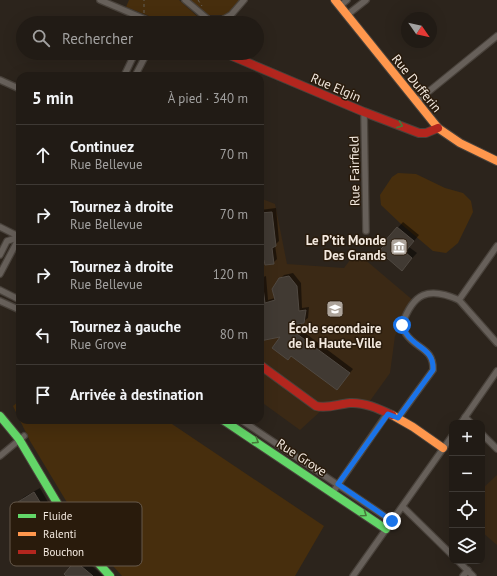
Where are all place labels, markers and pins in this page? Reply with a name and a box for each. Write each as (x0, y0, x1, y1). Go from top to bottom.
place label: Le P’tit Monde Des Grands (306, 232, 387, 264)
museum icon: Le P’tit Monde Des Grands (389, 237, 409, 257)
school or university icon: École secondaire de la Haute-Ville (325, 299, 345, 319)
place label: École secondaire de la Haute-Ville (288, 320, 382, 352)

